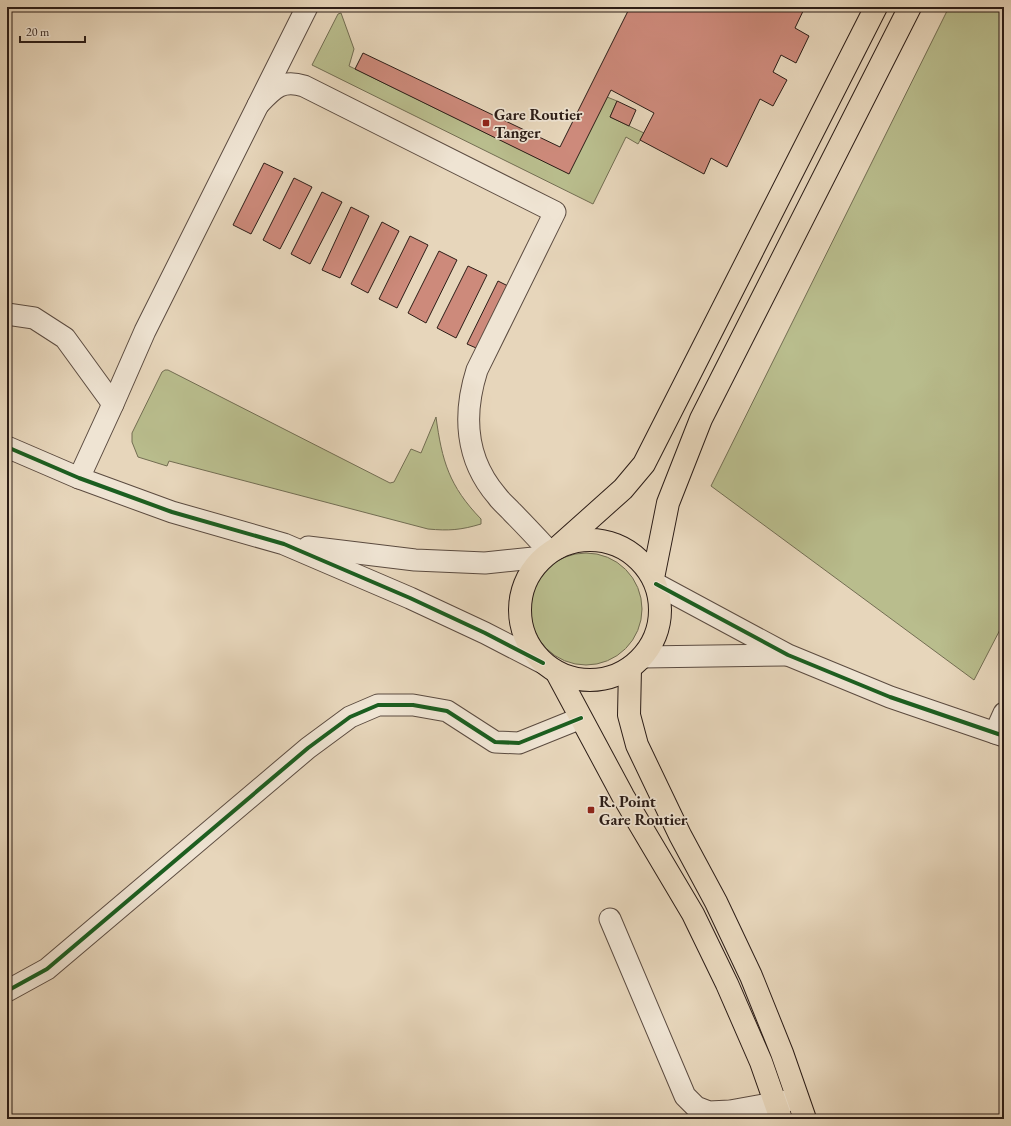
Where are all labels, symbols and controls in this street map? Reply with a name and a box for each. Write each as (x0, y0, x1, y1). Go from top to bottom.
scale bar (20, 18, 85, 44)
text: 20 m (26, 24, 50, 40)
place label: Gare Routier Tanger (494, 104, 583, 143)
marker: Gare Routier Tanger (481, 118, 491, 128)
place label: R. Point Gare Routier (599, 791, 688, 830)
marker: R. Point Gare Routier (586, 805, 596, 815)

